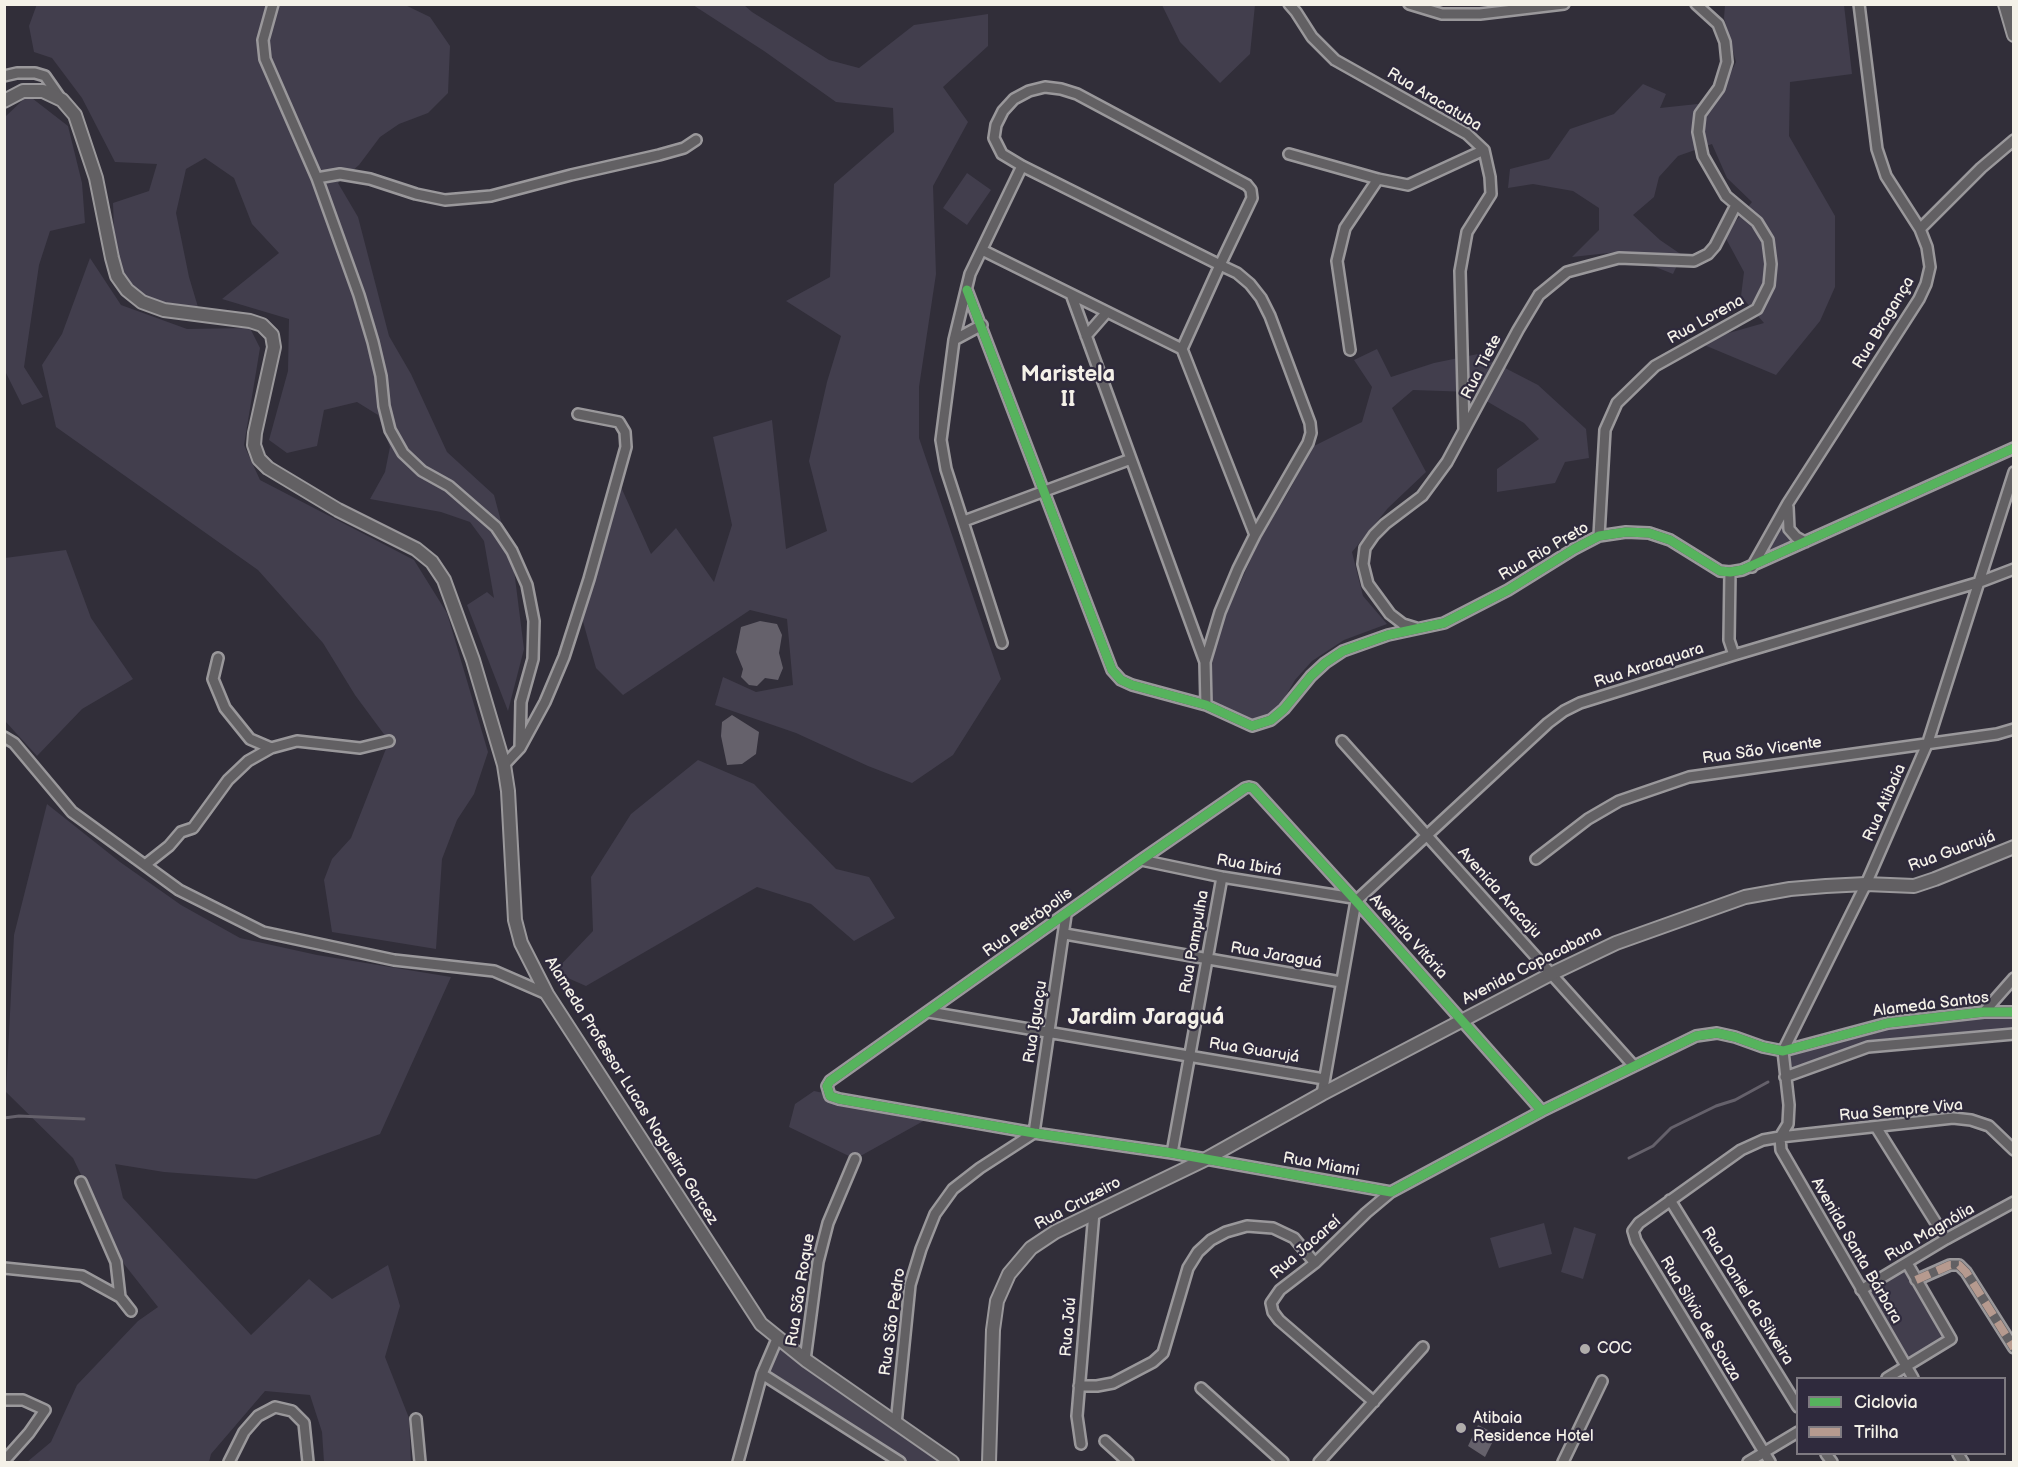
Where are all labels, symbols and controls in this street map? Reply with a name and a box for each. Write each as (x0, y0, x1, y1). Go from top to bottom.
street label: Rua Aracatuba (1383, 64, 1485, 136)
street label: Rua Bragança (1849, 273, 1919, 373)
street label: Rua Lorena (1664, 291, 1748, 349)
street label: Rua Tiete (1458, 332, 1506, 402)
district label: Maristela II (1021, 362, 1115, 414)
street label: Rua Rio Preto (1496, 519, 1592, 585)
street label: Rua Araraquara (1592, 639, 1706, 693)
street label: Rua São Vicente (1701, 733, 1823, 769)
street label: Rua Atibaia (1859, 761, 1911, 845)
street label: Rua Guarujá (1906, 827, 1998, 877)
street label: Avenida Aracaju (1453, 843, 1545, 943)
street label: Rua Ibirá (1215, 851, 1283, 881)
street label: Rua Petrópolis (980, 884, 1076, 962)
street label: Rua Pampulha (1176, 889, 1214, 995)
street label: Avenida Vitória (1365, 891, 1451, 983)
street label: Avenida Copacabana (1459, 922, 1605, 1010)
street label: Rua Jaraguá (1229, 939, 1323, 973)
street label: Alameda Professor Lucas Nogueira Garcez (540, 953, 722, 1229)
street label: Rua Iguaçu (1020, 979, 1052, 1065)
street label: Alameda Santos (1872, 988, 1990, 1022)
district label: Jardim Jaraguá (1068, 1005, 1224, 1031)
street label: Rua Guarujá (1207, 1034, 1301, 1068)
street label: Rua Sempre Viva (1838, 1096, 1964, 1126)
street label: Rua Miami (1281, 1149, 1361, 1181)
street label: Rua Cruzeiro (1032, 1173, 1124, 1235)
street label: Avenida Santa Bárbara (1806, 1174, 1906, 1328)
street label: Rua Magnólia (1882, 1200, 1978, 1266)
street label: Rua Jacareí (1267, 1212, 1345, 1284)
street label: Rua Daniel da Silveira (1697, 1223, 1797, 1369)
street label: Rua São Roque (783, 1232, 819, 1348)
street label: Rua Silvio de Souza (1655, 1253, 1745, 1385)
street label: Rua São Pedro (876, 1267, 910, 1377)
street label: Rua Jaú (1057, 1297, 1081, 1357)
place label: COC (1597, 1339, 1632, 1359)
marker: COC (1578, 1342, 1592, 1356)
legend (1796, 1377, 2006, 1455)
text: Ciclovia (1854, 1392, 1918, 1413)
place label: Atibaia Residence Hotel (1473, 1409, 1594, 1447)
marker: Atibaia Residence Hotel (1454, 1421, 1468, 1435)
text: Trilha (1854, 1422, 1899, 1443)

